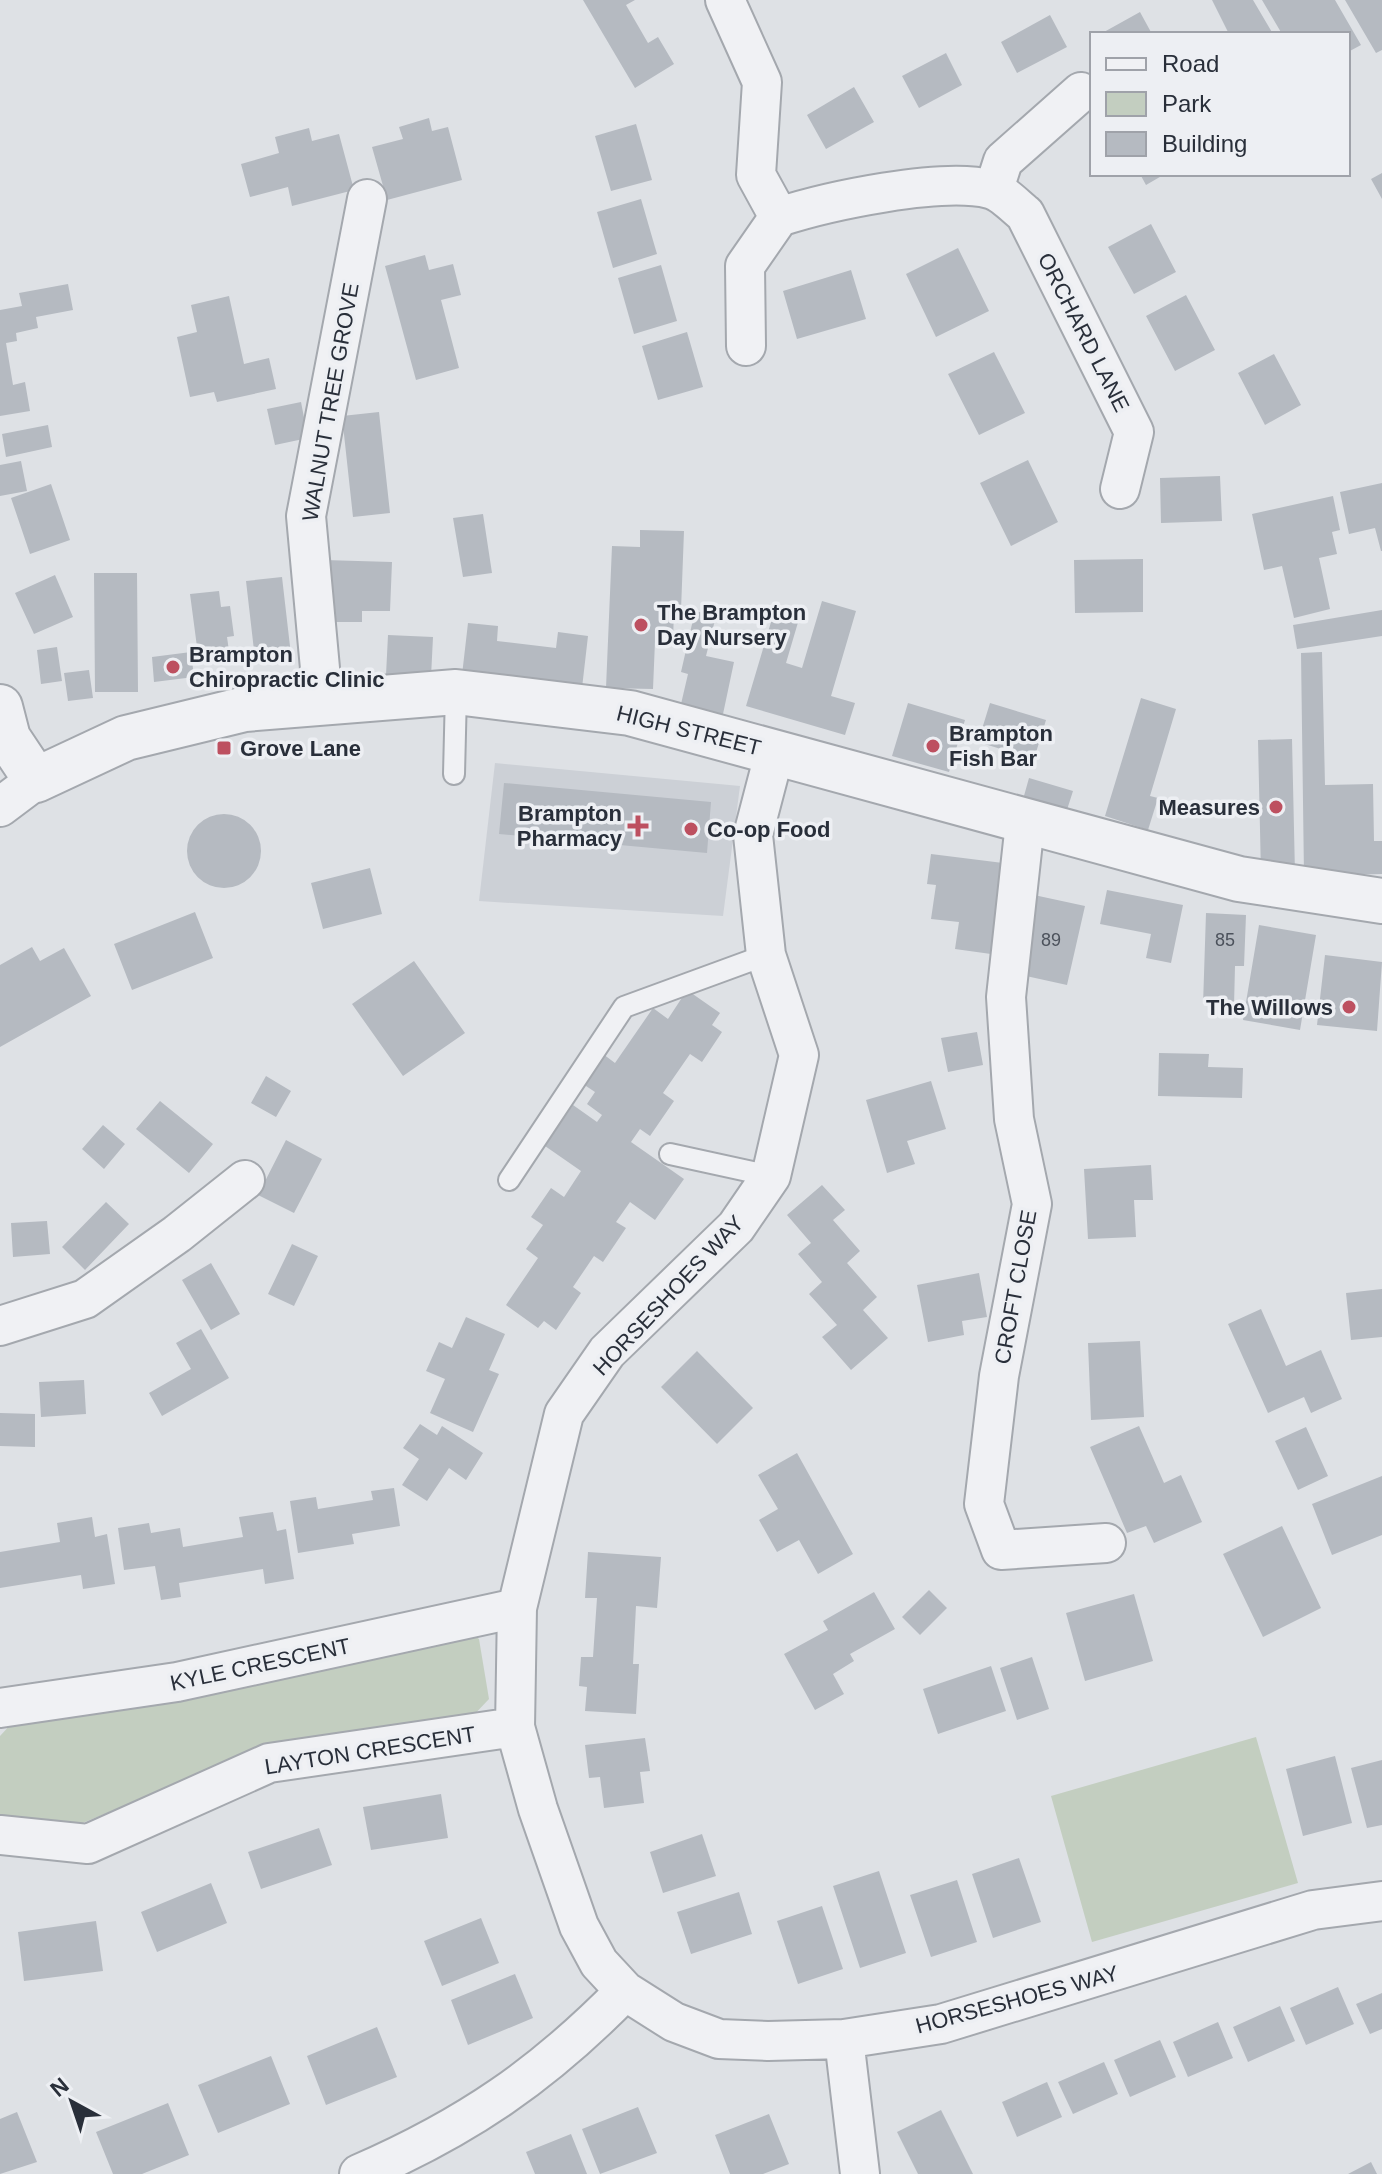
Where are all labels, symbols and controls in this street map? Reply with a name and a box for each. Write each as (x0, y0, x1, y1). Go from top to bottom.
legend (1090, 32, 1350, 176)
text: Road (1162, 50, 1219, 77)
text: Park (1162, 90, 1212, 117)
text: Building (1162, 130, 1247, 157)
street label: ORCHARD LANE (1033, 249, 1134, 416)
street label: WALNUT TREE GROVE (297, 281, 364, 523)
place label: The Brampton Day Nursery (657, 600, 806, 650)
marker: The Brampton Day Nursery (632, 616, 650, 634)
place label: Brampton Chiropractic Clinic (189, 642, 385, 692)
marker: Brampton Chiropractic Clinic (164, 658, 182, 676)
street label: HIGH STREET (614, 700, 764, 761)
place label: Brampton Fish Bar (949, 721, 1053, 771)
place label: Grove Lane (240, 736, 361, 761)
marker: Brampton Fish Bar (924, 737, 942, 755)
marker: Grove Lane (215, 739, 233, 757)
place label: Measures (1158, 795, 1260, 820)
marker: Measures (1267, 798, 1285, 816)
place label: Brampton Pharmacy (517, 801, 623, 851)
marker: Brampton Pharmacy (629, 817, 647, 835)
place label: Co-op Food (707, 817, 830, 842)
marker: Co-op Food (682, 820, 700, 838)
house number: 89 (1041, 930, 1061, 950)
house number: 85 (1215, 930, 1235, 950)
place label: The Willows (1206, 995, 1333, 1020)
marker: The Willows (1340, 998, 1358, 1016)
street label: CROFT CLOSE (990, 1208, 1041, 1366)
street label: HORSESHOES WAY (588, 1210, 749, 1380)
street label: KYLE CRESCENT (168, 1633, 352, 1696)
street label: LAYTON CRESCENT (263, 1721, 477, 1780)
street label: HORSESHOES WAY (913, 1960, 1122, 2039)
north arrow (32, 2062, 112, 2142)
text: N (45, 2072, 74, 2102)

